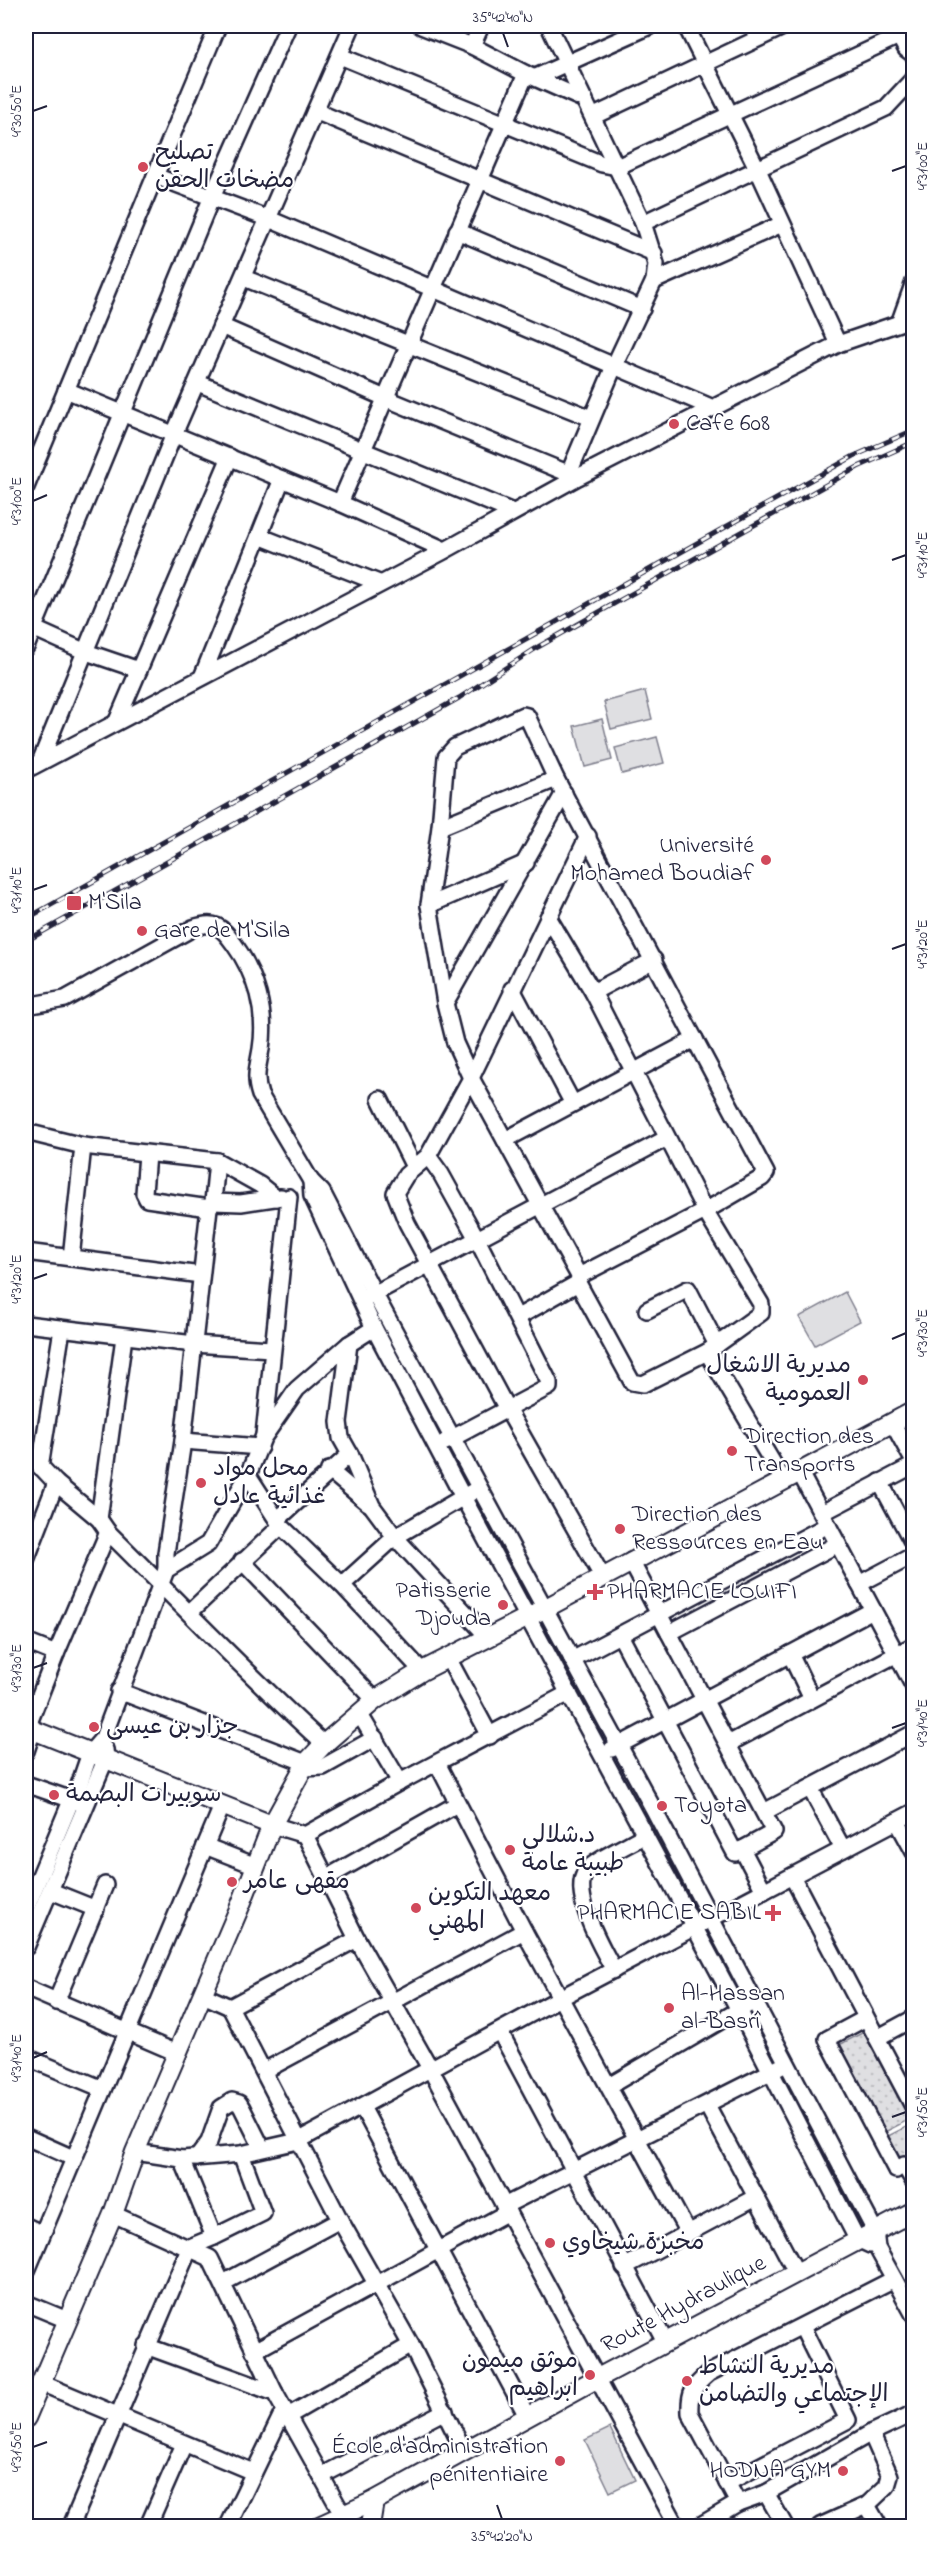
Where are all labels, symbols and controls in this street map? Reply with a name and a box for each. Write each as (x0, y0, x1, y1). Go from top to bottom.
text: 35°42'40"N (473, 7, 533, 29)
text: 4°30'50"E (6, 85, 28, 137)
place label: تصليح مضخات الحقن (155, 136, 294, 199)
text: 4°31'00"E (912, 142, 934, 190)
marker: تصليح مضخات الحقن (136, 160, 150, 174)
place label: Cafe 608 (686, 407, 770, 442)
marker: Cafe 608 (667, 417, 681, 431)
text: 4°31'00"E (6, 477, 28, 525)
text: 4°31'10"E (912, 532, 934, 578)
place label: Université Mohamed Boudiaf (570, 829, 755, 892)
marker: Université Mohamed Boudiaf (759, 853, 773, 867)
text: 4°31'10"E (6, 867, 28, 913)
place label: M'Sila (88, 886, 142, 921)
marker: M'Sila (65, 894, 83, 912)
place label: Gare de M'Sila (154, 914, 290, 949)
text: 4°31'20"E (912, 919, 934, 969)
marker: Gare de M'Sila (135, 924, 149, 938)
text: 4°31'20"E (6, 1254, 28, 1304)
text: 4°31'30"E (912, 1309, 934, 1357)
place label: مديرية الاشغال العمومية (706, 1349, 851, 1412)
marker: مديرية الاشغال العمومية (856, 1373, 870, 1387)
place label: Direction des Transports (743, 1420, 874, 1483)
marker: Direction des Transports (725, 1444, 739, 1458)
place label: محل مواد غذائية عادل (213, 1452, 326, 1515)
marker: محل مواد غذائية عادل (194, 1476, 208, 1490)
place label: Direction des Ressources en Eau (631, 1498, 823, 1561)
marker: Direction des Ressources en Eau (613, 1522, 627, 1536)
place label: Patisserie Djouda (396, 1574, 491, 1637)
place label: PHARMACIE LOUIFI (607, 1575, 797, 1610)
marker: PHARMACIE LOUIFI (588, 1585, 602, 1599)
marker: Patisserie Djouda (496, 1598, 510, 1612)
text: 4°31'30"E (6, 1644, 28, 1692)
text: 4°31'40"E (912, 1699, 934, 1747)
place label: جزار بن عيسى (106, 1710, 239, 1745)
marker: جزار بن عيسى (87, 1720, 101, 1734)
place label: سوبيرات البصمة (66, 1778, 221, 1813)
marker: سوبيرات البصمة (47, 1788, 61, 1802)
place label: Toyota (674, 1789, 747, 1825)
marker: Toyota (655, 1799, 669, 1813)
place label: د.شلالي طبيبة عامة (522, 1819, 624, 1882)
marker: د.شلالي طبيبة عامة (503, 1843, 517, 1857)
place label: مقهى عامر (242, 1865, 350, 1900)
marker: مقهى عامر (225, 1875, 239, 1889)
place label: معهد التكوين المهني (428, 1877, 551, 1941)
place label: PHARMACIE SABIL (577, 1896, 761, 1931)
marker: معهد التكوين المهني (409, 1901, 423, 1915)
marker: PHARMACIE SABIL (766, 1906, 780, 1920)
place label: Al-Hassan al-Basrî (681, 1977, 785, 2040)
marker: Al-Hassan al-Basrî (662, 2001, 676, 2015)
text: 4°31'40"E (6, 2034, 28, 2082)
text: 4°31'50"E (912, 2087, 934, 2137)
place label: مخبزة شيخاوي (562, 2226, 704, 2261)
marker: مخبزة شيخاوي (543, 2236, 557, 2250)
street label: Route Hydraulique (595, 2247, 773, 2364)
place label: موثق ميمون ابراهيم (462, 2344, 578, 2407)
place label: مديرية النشاط الإجتماعي والتضامن (699, 2350, 889, 2414)
marker: موثق ميمون ابراهيم (583, 2368, 597, 2382)
marker: مديرية النشاط الإجتماعي والتضامن (680, 2374, 694, 2388)
text: 4°31'50"E (6, 2422, 28, 2472)
place label: École d'administration pénitentiaire (331, 2430, 548, 2493)
marker: École d'administration pénitentiaire (553, 2454, 567, 2468)
place label: HODNA GYM (709, 2454, 831, 2489)
marker: HODNA GYM (836, 2464, 850, 2478)
text: 35°42'20"N (471, 2526, 533, 2548)

